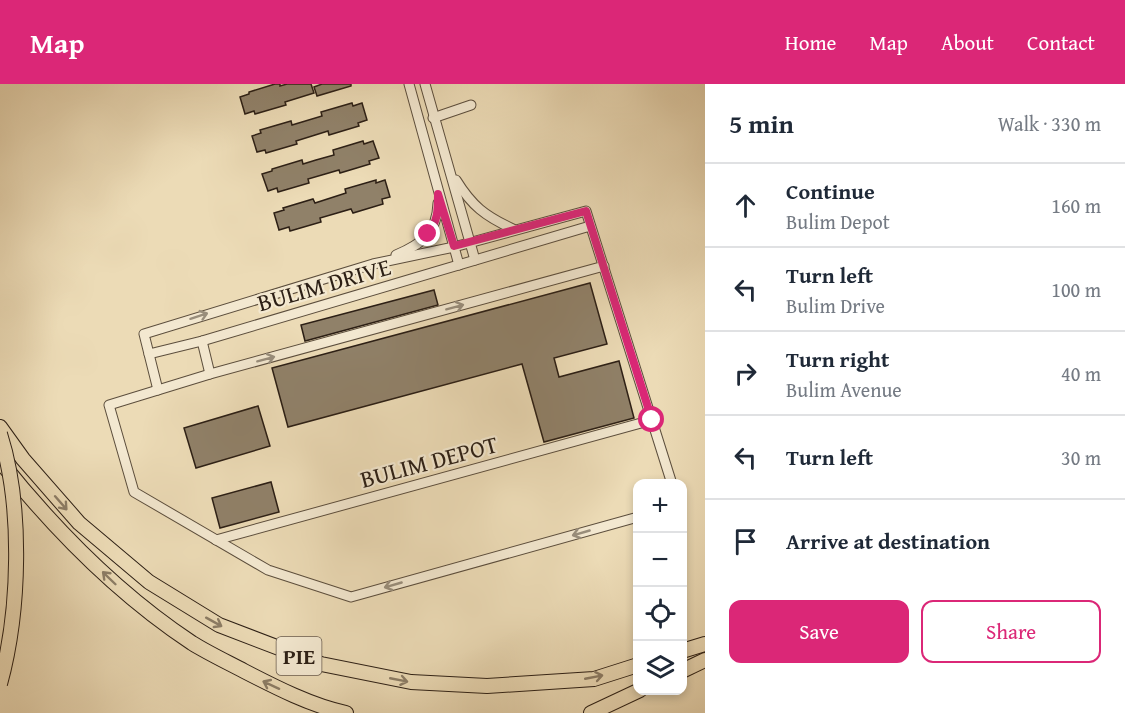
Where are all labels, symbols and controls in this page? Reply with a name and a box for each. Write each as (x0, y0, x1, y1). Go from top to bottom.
text: Map (30, 22, 84, 63)
text: Home (785, 27, 836, 58)
text: Map (869, 27, 908, 58)
text: About (941, 27, 994, 58)
text: Contact (1027, 27, 1095, 58)
text: 5 min (729, 104, 794, 143)
text: Walk · 330 m (998, 109, 1101, 138)
text: Continue (786, 175, 875, 207)
icon: ahead (729, 189, 762, 222)
text: 160 m (1051, 191, 1101, 220)
text: Bulim Depot (786, 207, 890, 236)
route end (414, 220, 440, 246)
street label: BULIM DRIVE (253, 249, 395, 320)
text: Turn left (786, 259, 873, 291)
icon: left (729, 273, 762, 306)
text: 100 m (1051, 275, 1101, 304)
text: Bulim Drive (786, 291, 885, 320)
one-way arrow (445, 301, 464, 312)
one-way arrow (189, 310, 208, 321)
text: Turn right (786, 343, 889, 375)
one-way arrow (257, 353, 276, 364)
icon: right (729, 357, 762, 390)
text: 40 m (1061, 359, 1101, 388)
text: Bulim Avenue (786, 375, 902, 404)
route start (638, 406, 664, 432)
street label: BULIM DEPOT (356, 426, 502, 497)
icon: left (729, 441, 762, 474)
text: Turn left (786, 441, 873, 473)
text: 30 m (1061, 443, 1101, 472)
map controls (633, 479, 687, 695)
button: + (633, 479, 687, 533)
one-way arrow (54, 495, 68, 510)
icon: arrive (729, 525, 762, 558)
text: Arrive at destination (786, 525, 990, 557)
one-way arrow (572, 528, 591, 539)
button: − (633, 533, 687, 587)
one-way arrow (102, 571, 117, 585)
one-way arrow (384, 580, 403, 591)
button: locate (633, 587, 687, 641)
button: Save (729, 600, 909, 663)
button: Share (921, 600, 1101, 663)
one-way arrow (205, 616, 222, 628)
road number: PIE (276, 637, 322, 675)
button: layers (633, 641, 687, 695)
one-way arrow (583, 672, 603, 683)
one-way arrow (389, 675, 409, 686)
one-way arrow (263, 678, 281, 690)

